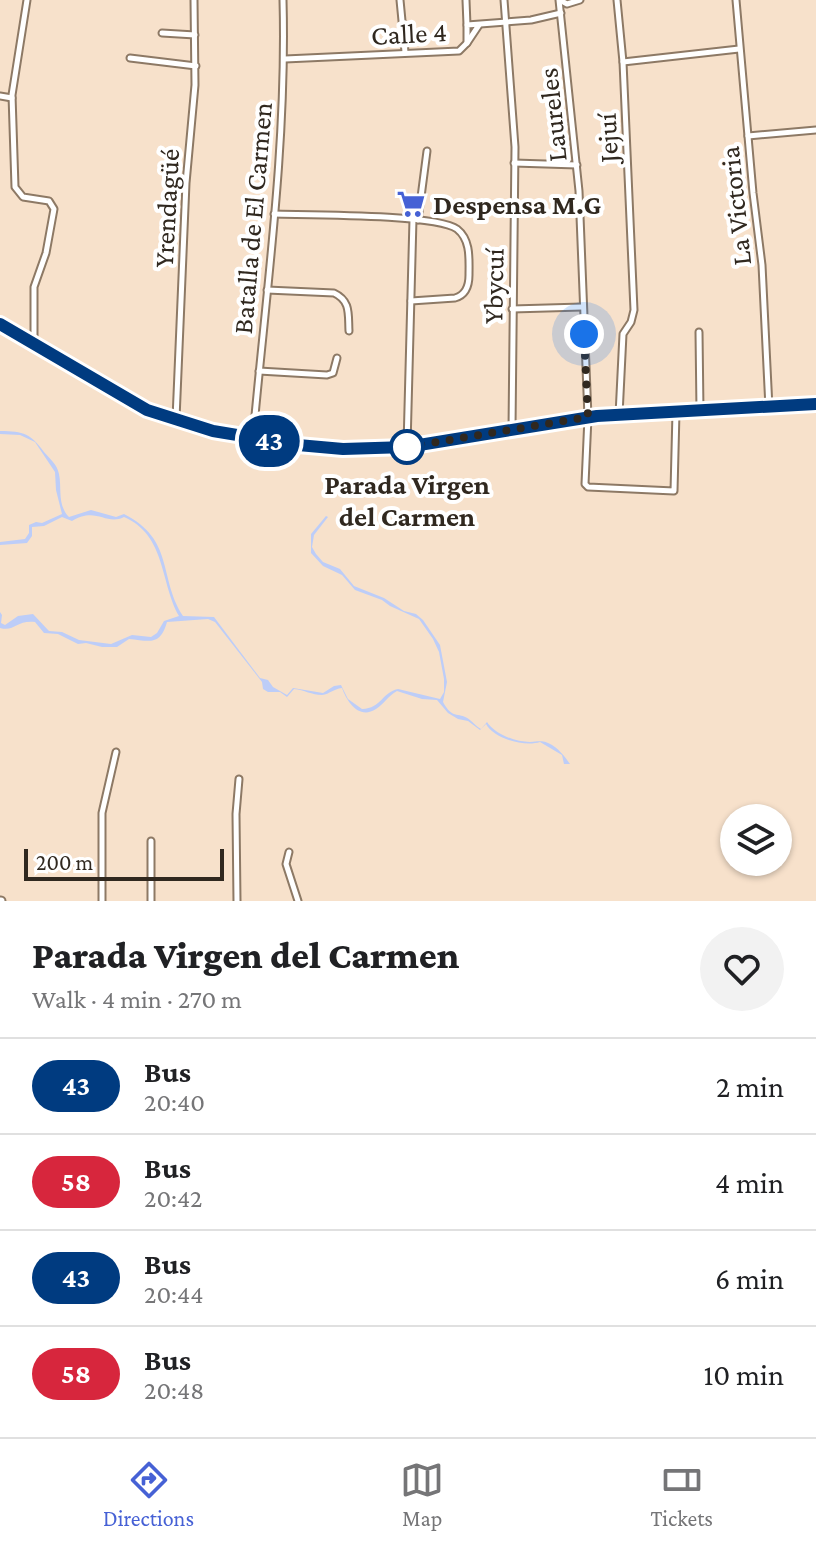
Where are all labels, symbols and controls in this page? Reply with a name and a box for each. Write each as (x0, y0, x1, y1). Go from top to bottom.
street label: Calle 4 (370, 16, 448, 51)
street label: Laureles (532, 67, 573, 163)
street label: Batalla de El Carmen (227, 101, 278, 335)
street label: Jejuí (591, 111, 624, 167)
street label: La Victoria (714, 145, 757, 267)
street label: Yrendagüé (148, 148, 185, 268)
supermarket icon: Despensa M.G (396, 189, 426, 219)
place label: Despensa M.G (433, 189, 601, 220)
street label: Ybycuí (477, 246, 510, 324)
your location (564, 314, 604, 354)
line badge: 43 (233, 415, 305, 467)
text: 43 (255, 425, 283, 456)
marker: Parada Virgen del Carmen (390, 430, 424, 464)
place label: Parada Virgen del Carmen (324, 469, 490, 532)
map controls (720, 804, 792, 876)
button: layers (720, 804, 792, 876)
scale bar (24, 845, 224, 881)
text: 200 m (36, 850, 93, 875)
button: heart (700, 927, 784, 1011)
text: Parada Virgen del Carmen (32, 934, 459, 976)
text: Walk · 4 min · 270 m (32, 985, 242, 1014)
text: Bus (144, 1055, 191, 1088)
text: 43 (62, 1070, 90, 1101)
text: 2 min (716, 1070, 784, 1103)
text: 20:40 (144, 1088, 205, 1117)
text: Bus (144, 1151, 191, 1184)
text: 58 (61, 1166, 91, 1197)
text: 4 min (715, 1166, 784, 1199)
text: 20:42 (144, 1184, 202, 1213)
text: Bus (144, 1247, 191, 1280)
text: 43 (62, 1262, 90, 1293)
text: 6 min (715, 1262, 784, 1295)
text: 20:44 (144, 1280, 204, 1309)
text: Bus (144, 1343, 191, 1376)
text: 58 (61, 1358, 91, 1389)
text: 10 min (703, 1358, 784, 1391)
text: 20:48 (144, 1376, 204, 1405)
tab: Directions (103, 1458, 194, 1531)
tab: Map (400, 1458, 444, 1531)
tab: Tickets (650, 1458, 713, 1531)

